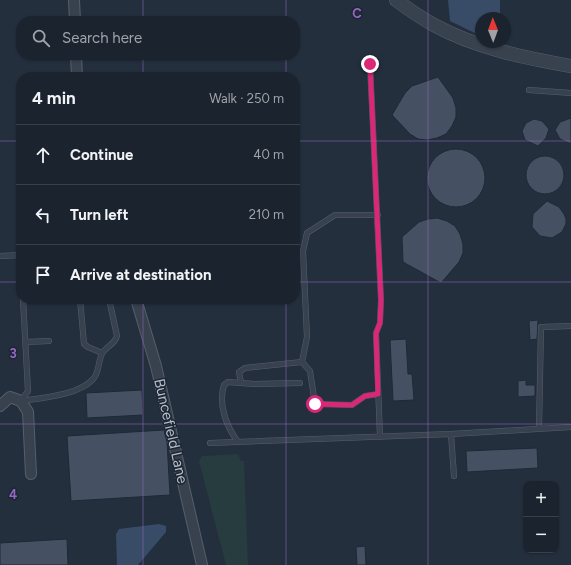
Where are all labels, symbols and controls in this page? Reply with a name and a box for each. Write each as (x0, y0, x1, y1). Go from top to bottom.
text: C (352, 6, 362, 21)
north arrow (475, 12, 511, 48)
search box (16, 16, 300, 60)
icon: search (30, 27, 52, 49)
text: Search here (62, 29, 142, 47)
route end (361, 55, 379, 73)
text: 4 min (32, 88, 76, 108)
text: Walk · 250 m (209, 91, 284, 106)
icon: ahead (32, 144, 54, 166)
text: Continue (70, 146, 133, 164)
text: 40 m (253, 147, 284, 162)
icon: left (32, 204, 54, 226)
text: Turn left (70, 206, 128, 224)
text: 210 m (249, 207, 284, 222)
icon: arrive (32, 264, 54, 286)
text: Arrive at destination (70, 266, 211, 284)
text: 3 (9, 346, 17, 361)
street label: Buncefield Lane (150, 377, 192, 485)
route start (306, 395, 324, 413)
map controls (523, 481, 559, 553)
button: + (523, 481, 559, 517)
text: 4 (9, 487, 17, 502)
button: − (523, 517, 559, 553)

